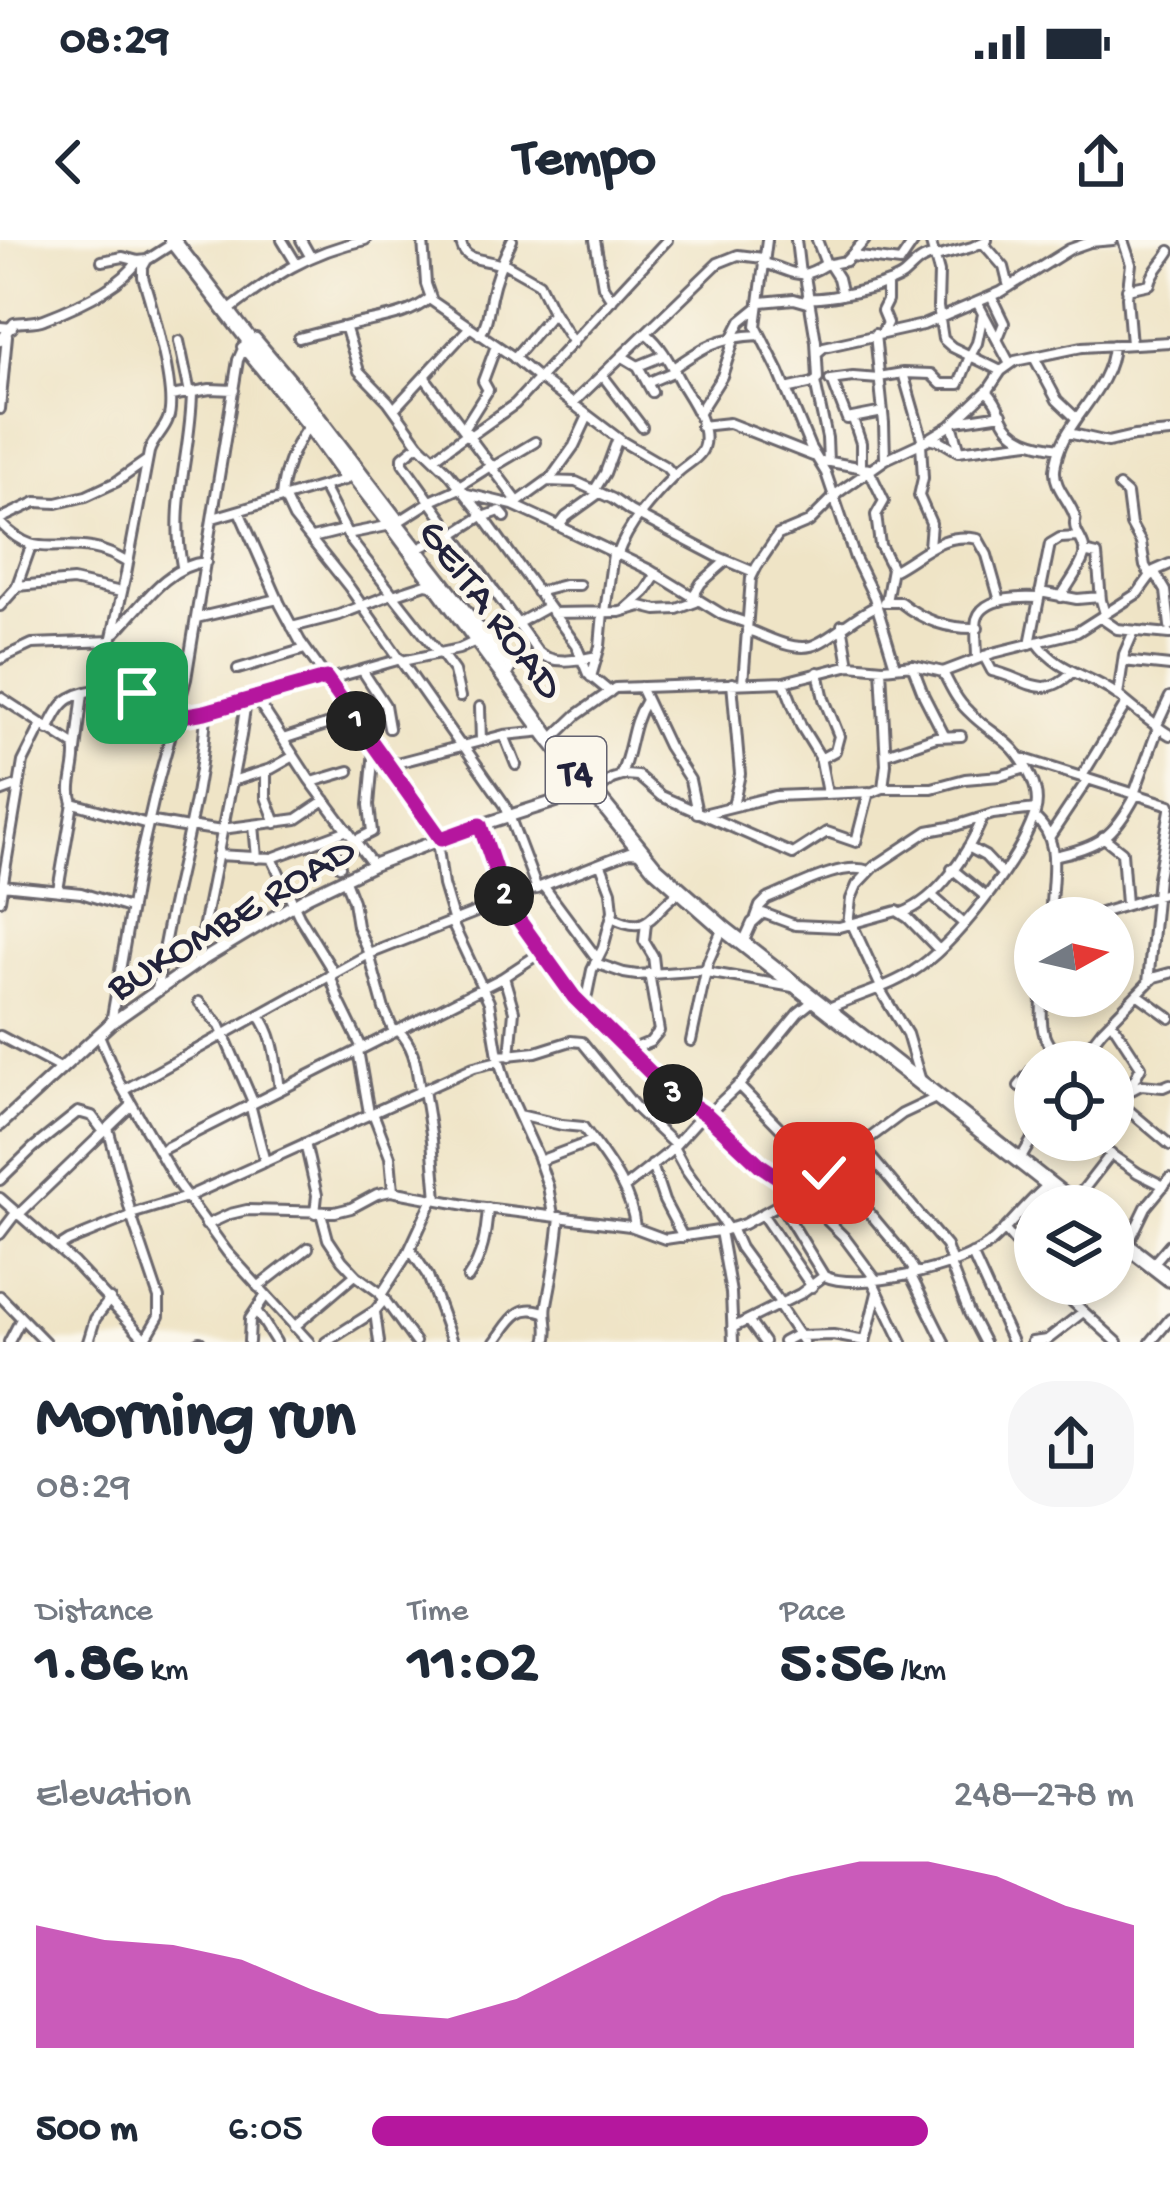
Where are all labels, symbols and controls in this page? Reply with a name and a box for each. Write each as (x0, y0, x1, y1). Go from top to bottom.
text: 08:29 (60, 16, 169, 69)
icon: back (36, 129, 102, 195)
icon: share (1068, 129, 1134, 195)
text: Tempo (514, 130, 656, 194)
street label: GEITA ROAD (404, 512, 572, 712)
pin (86, 642, 188, 744)
icon: arrive (104, 660, 170, 726)
pin: 1 (326, 691, 386, 751)
text: 1 (349, 702, 363, 740)
road number: T4 (546, 737, 606, 803)
street label: BUKOMBE ROAD (99, 828, 366, 1015)
pin: 2 (474, 866, 534, 926)
text: 2 (496, 877, 512, 915)
north arrow (1014, 897, 1134, 1017)
map controls (1014, 897, 1134, 1305)
button: locate (1014, 1041, 1134, 1161)
pin: 3 (643, 1064, 703, 1124)
text: 3 (664, 1075, 682, 1113)
pin (773, 1122, 875, 1224)
icon: check (791, 1140, 857, 1206)
button: layers (1014, 1185, 1134, 1305)
button: share (1008, 1381, 1134, 1507)
text: Morning run (36, 1382, 355, 1460)
text: 08:29 (36, 1466, 130, 1512)
text: Distance (36, 1594, 153, 1632)
text: Time (408, 1594, 468, 1632)
text: Pace (780, 1594, 845, 1632)
text: 1.86 (36, 1632, 142, 1702)
text: 11:02 (408, 1632, 539, 1702)
text: 5:56 (780, 1632, 892, 1702)
text: km (142, 1653, 188, 1691)
text: /km (892, 1653, 946, 1691)
text: Elevation (36, 1774, 191, 1820)
text: 248–278 m (953, 1774, 1134, 1820)
text: 500 m (36, 2108, 138, 2154)
text: 6:05 (228, 2108, 303, 2154)

